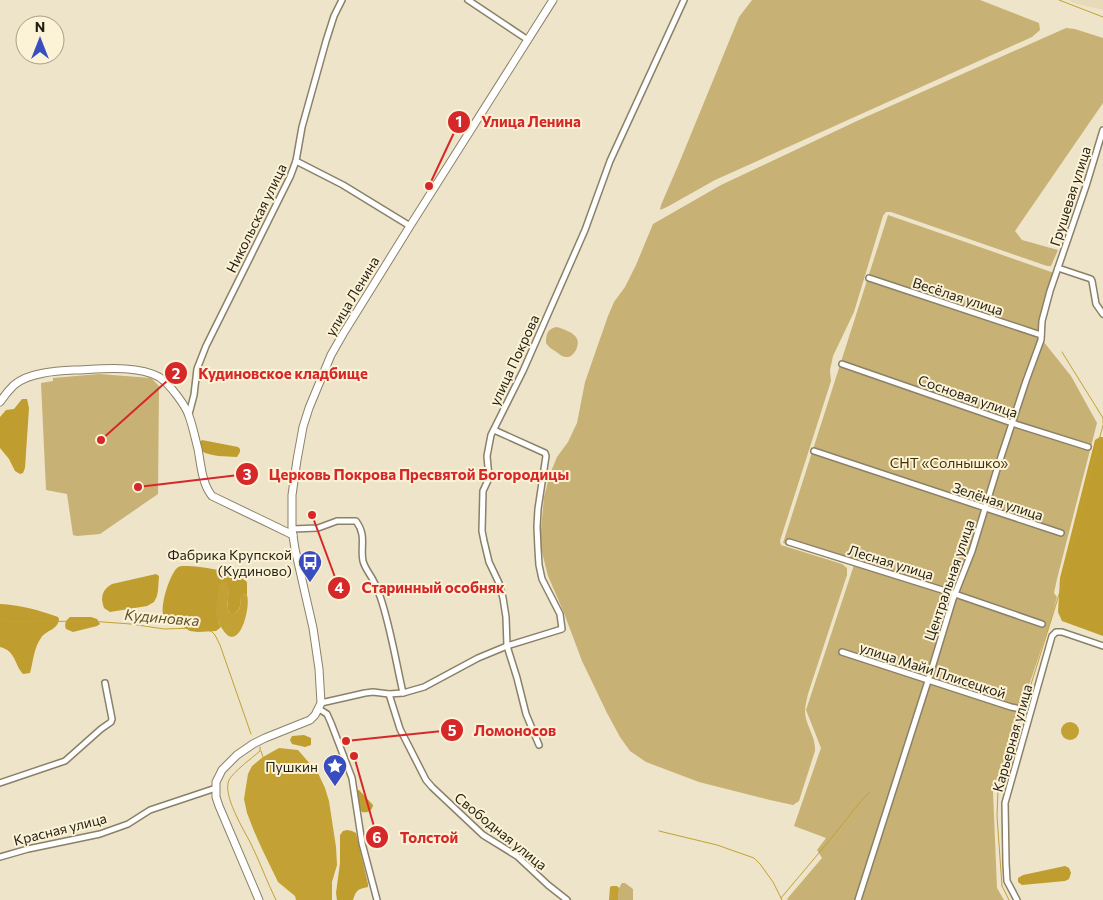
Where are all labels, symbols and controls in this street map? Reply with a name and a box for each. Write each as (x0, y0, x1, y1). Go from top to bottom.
north arrow (15, 15, 65, 65)
text: N (35, 18, 45, 35)
callout: Улица Ленина (446, 107, 591, 137)
text: 1 (456, 112, 462, 130)
text: Улица Ленина (481, 112, 581, 130)
street label: Грушевая улица (1046, 144, 1094, 248)
street label: Никольская улица (222, 161, 290, 275)
street label: улица Ленина (322, 253, 382, 339)
street label: Весёлая улица (910, 273, 1006, 319)
street label: улица Покрова (485, 312, 543, 408)
callout: Кудиновское кладбище (163, 358, 378, 388)
text: 2 (172, 364, 180, 382)
text: Кудиновское кладбище (198, 364, 368, 382)
street label: Сосновая улица (916, 371, 1020, 421)
park label: СНТ «Солнышко» (890, 454, 1008, 471)
callout: Церковь Покрова Пресвятой Богородицы (234, 459, 579, 489)
text: 3 (243, 465, 252, 483)
text: Церковь Покрова Пресвятой Богородицы (269, 465, 569, 483)
street label: Зелёная улица (950, 478, 1046, 524)
street label: Центральная улица (920, 517, 978, 643)
street label: Лесная улица (846, 541, 936, 583)
place label: Фабрика Крупской (Кудиново) (168, 546, 292, 579)
bus stop icon: Фабрика Крупской (Кудиново) (297, 549, 323, 583)
callout: Старинный особняк (326, 573, 514, 603)
text: 4 (334, 578, 344, 596)
text: Старинный особняк (361, 578, 505, 596)
water label: Кудиновка (124, 605, 201, 629)
street label: улица Майи Плисецкой (858, 638, 1008, 702)
street label: Карьерная улица (989, 682, 1035, 794)
callout: Ломоносов (439, 715, 566, 745)
text: 5 (448, 721, 457, 739)
text: Ломоносов (474, 721, 556, 739)
place icon: Пушкин (322, 753, 348, 787)
place label: Пушкин (265, 758, 318, 775)
street label: Свободная улица (451, 789, 551, 873)
street label: Красная улица (12, 809, 108, 849)
callout: Толстой (364, 822, 468, 852)
text: 6 (372, 828, 382, 846)
text: Толстой (400, 828, 458, 846)

